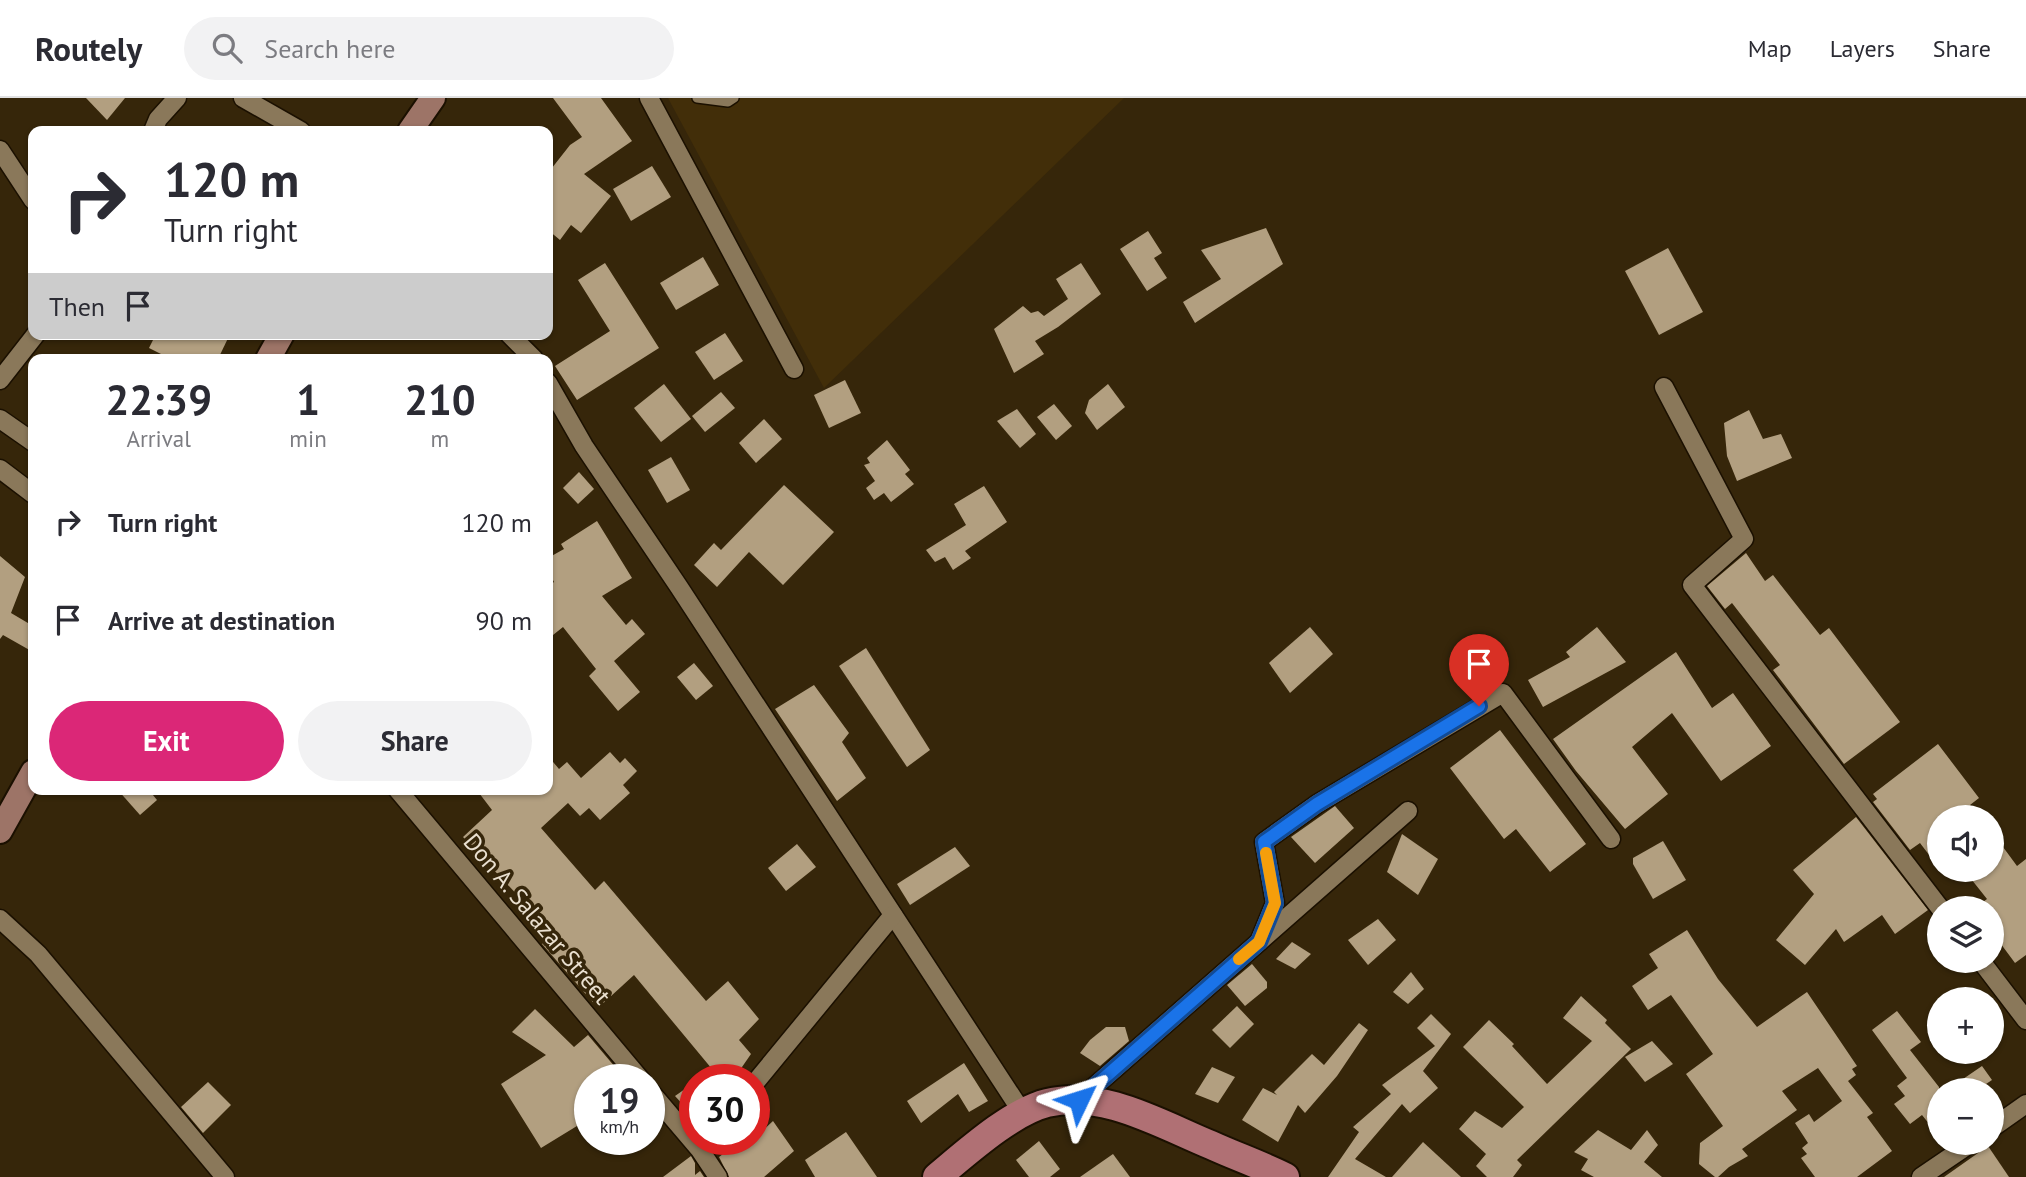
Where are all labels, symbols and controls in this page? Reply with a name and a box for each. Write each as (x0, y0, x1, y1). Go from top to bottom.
search box (184, 17, 674, 80)
text: Routely (35, 27, 142, 70)
icon: search (208, 29, 246, 67)
text: Search here (264, 32, 395, 65)
text: Map (1748, 33, 1792, 64)
text: Layers (1830, 33, 1895, 64)
text: Share (1933, 33, 1991, 64)
text: 120 m (164, 147, 299, 211)
icon: right (49, 154, 140, 245)
text: Turn right (164, 209, 298, 251)
icon: arrive (119, 287, 157, 325)
text: Then (49, 290, 105, 323)
text: 22:39 (105, 372, 212, 427)
text: 1 (296, 372, 320, 427)
text: 210 (404, 372, 476, 427)
text: Arrival (126, 424, 191, 453)
text: min (289, 424, 327, 453)
text: m (431, 424, 449, 453)
icon: right (49, 503, 87, 541)
text: Turn right (108, 506, 217, 539)
text: 120 m (461, 506, 532, 539)
icon: arrive (49, 601, 87, 639)
text: Arrive at destination (108, 604, 335, 637)
text: 90 m (476, 604, 532, 637)
pin (1449, 634, 1509, 706)
icon: arrive (1460, 645, 1498, 683)
button: Exit (49, 701, 284, 781)
button: Share (298, 701, 532, 781)
map controls (1927, 805, 2004, 1155)
button: sound (1927, 805, 2004, 882)
street label: Don A. Salazar Street (457, 827, 618, 1011)
button: layers (1927, 896, 2004, 973)
button: + (1927, 987, 2004, 1064)
position arrow (1042, 1063, 1116, 1137)
speed limit sign: 30 (679, 1064, 770, 1155)
text: 19 (600, 1077, 639, 1123)
button: − (1927, 1078, 2004, 1155)
text: km/h (600, 1115, 639, 1138)

